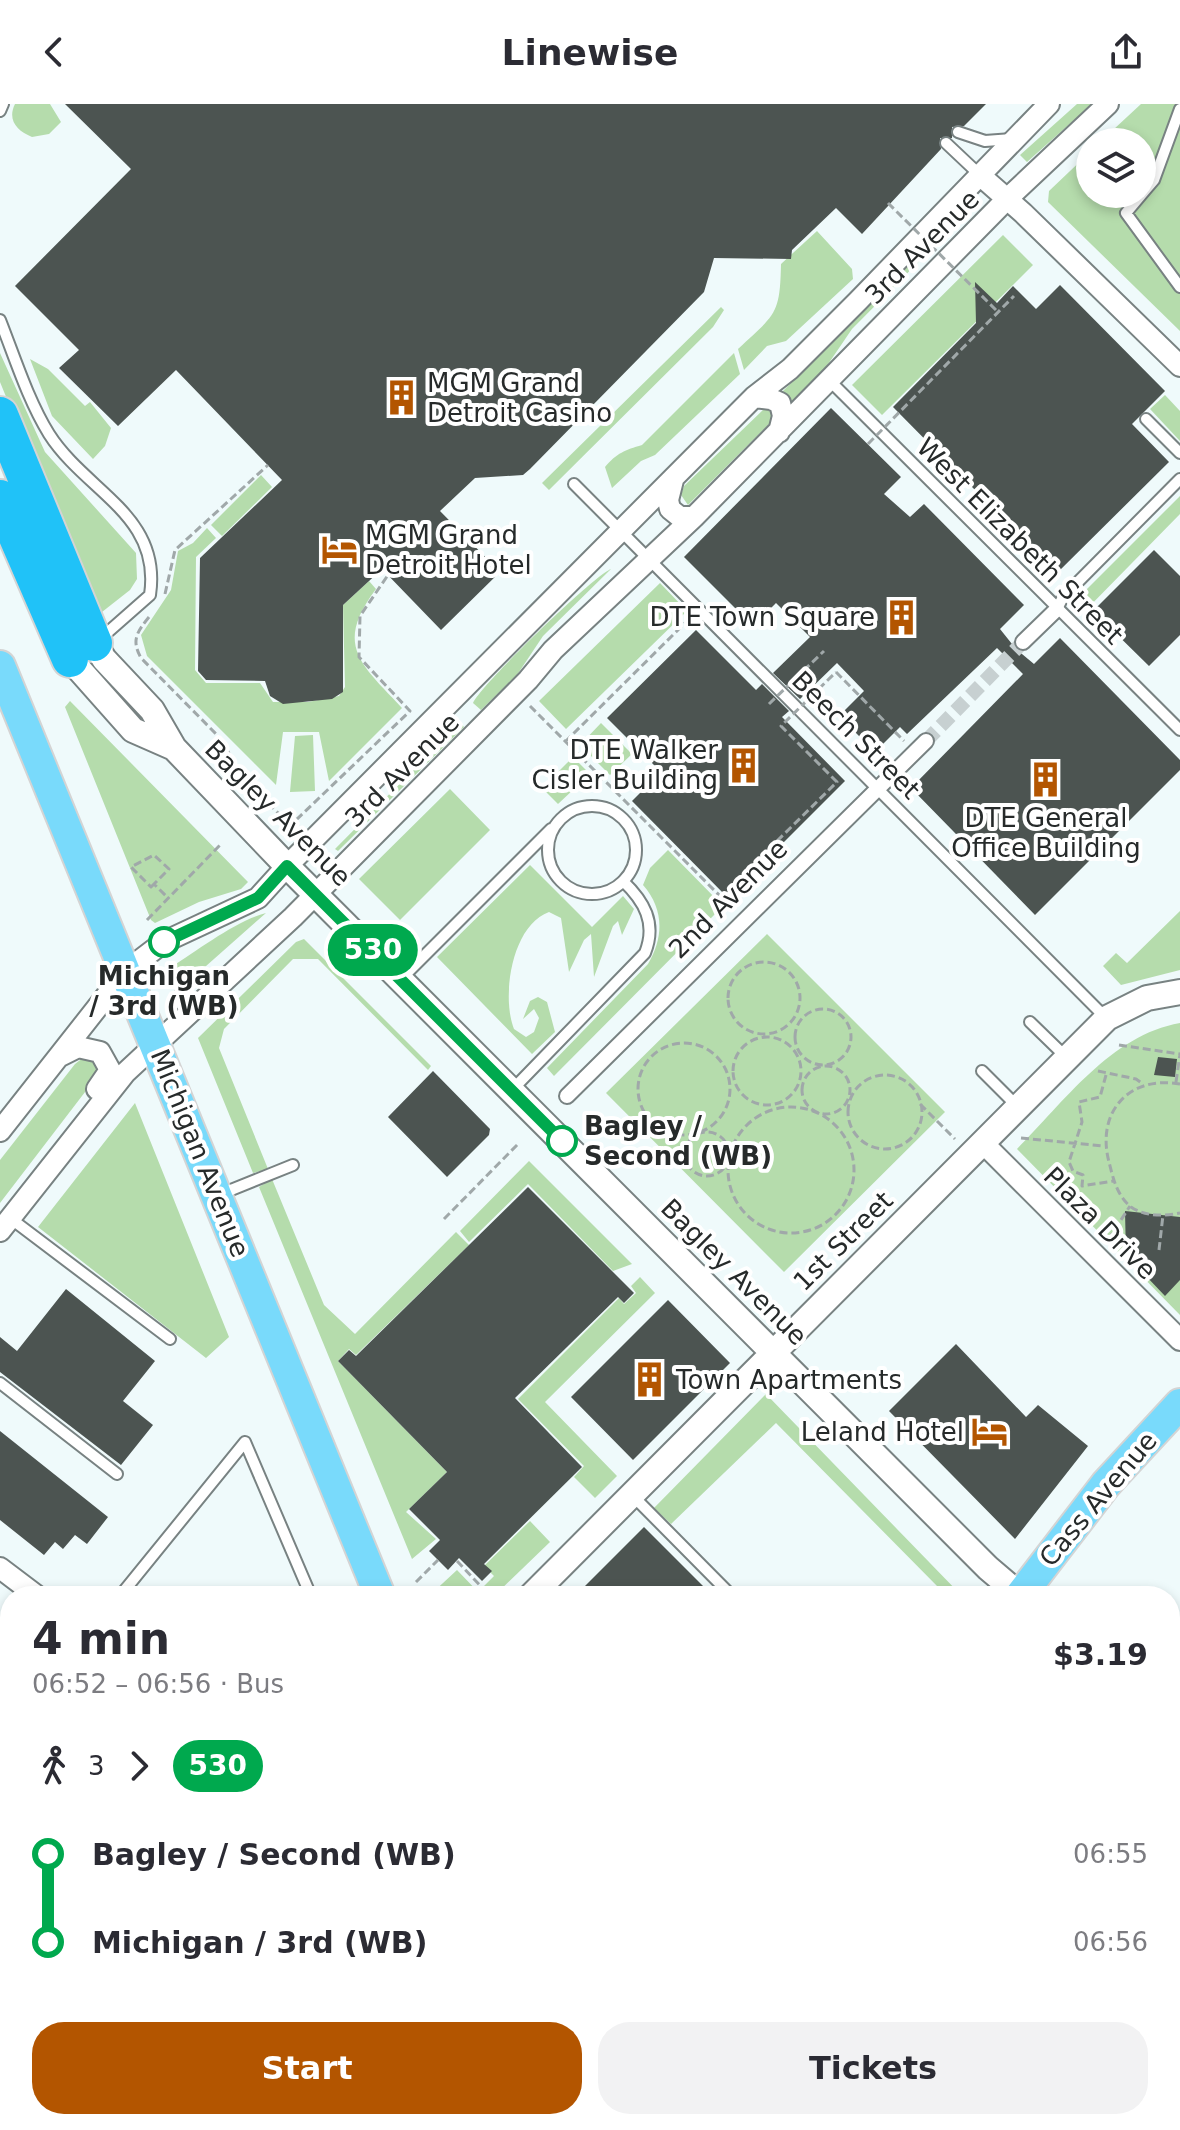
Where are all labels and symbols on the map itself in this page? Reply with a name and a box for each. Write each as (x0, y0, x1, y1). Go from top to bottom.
street label: 3rd Avenue (859, 184, 985, 310)
place label: MGM Grand Detroit Casino (427, 368, 612, 428)
building icon: MGM Grand Detroit Casino (382, 379, 420, 417)
street label: West Elizabeth Street (911, 432, 1129, 650)
place label: MGM Grand Detroit Hotel (365, 520, 532, 580)
hotel icon: MGM Grand Detroit Hotel (320, 531, 358, 569)
building icon: DTE Town Square (882, 598, 920, 636)
place label: DTE Town Square (649, 602, 875, 632)
street label: Beech Street (786, 665, 926, 805)
street label: 3rd Avenue (339, 707, 465, 833)
street label: Bagley Avenue (199, 734, 357, 892)
place label: DTE Walker Cisler Building (531, 735, 718, 795)
building icon: DTE Walker Cisler Building (725, 746, 763, 784)
building icon: DTE General Office Building (1027, 760, 1065, 798)
place label: DTE General Office Building (951, 803, 1141, 863)
street label: 2nd Avenue (663, 834, 793, 964)
line badge: 530 (327, 924, 419, 976)
marker: Michigan / 3rd (WB) (149, 927, 179, 957)
place label: Michigan / 3rd (WB) (89, 961, 239, 1021)
street label: Michigan Avenue (145, 1045, 255, 1261)
place label: Bagley / Second (WB) (584, 1111, 772, 1171)
marker: Bagley / Second (WB) (547, 1126, 577, 1156)
street label: Plaza Drive (1038, 1161, 1162, 1285)
street label: 1st Street (787, 1185, 899, 1297)
street label: Bagley Avenue (655, 1193, 813, 1351)
building icon: Town Apartments (631, 1361, 669, 1399)
place label: Town Apartments (675, 1365, 902, 1395)
hotel icon: Leland Hotel (971, 1413, 1009, 1451)
place label: Leland Hotel (801, 1417, 964, 1447)
street label: Cass Avenue (1033, 1426, 1163, 1572)

